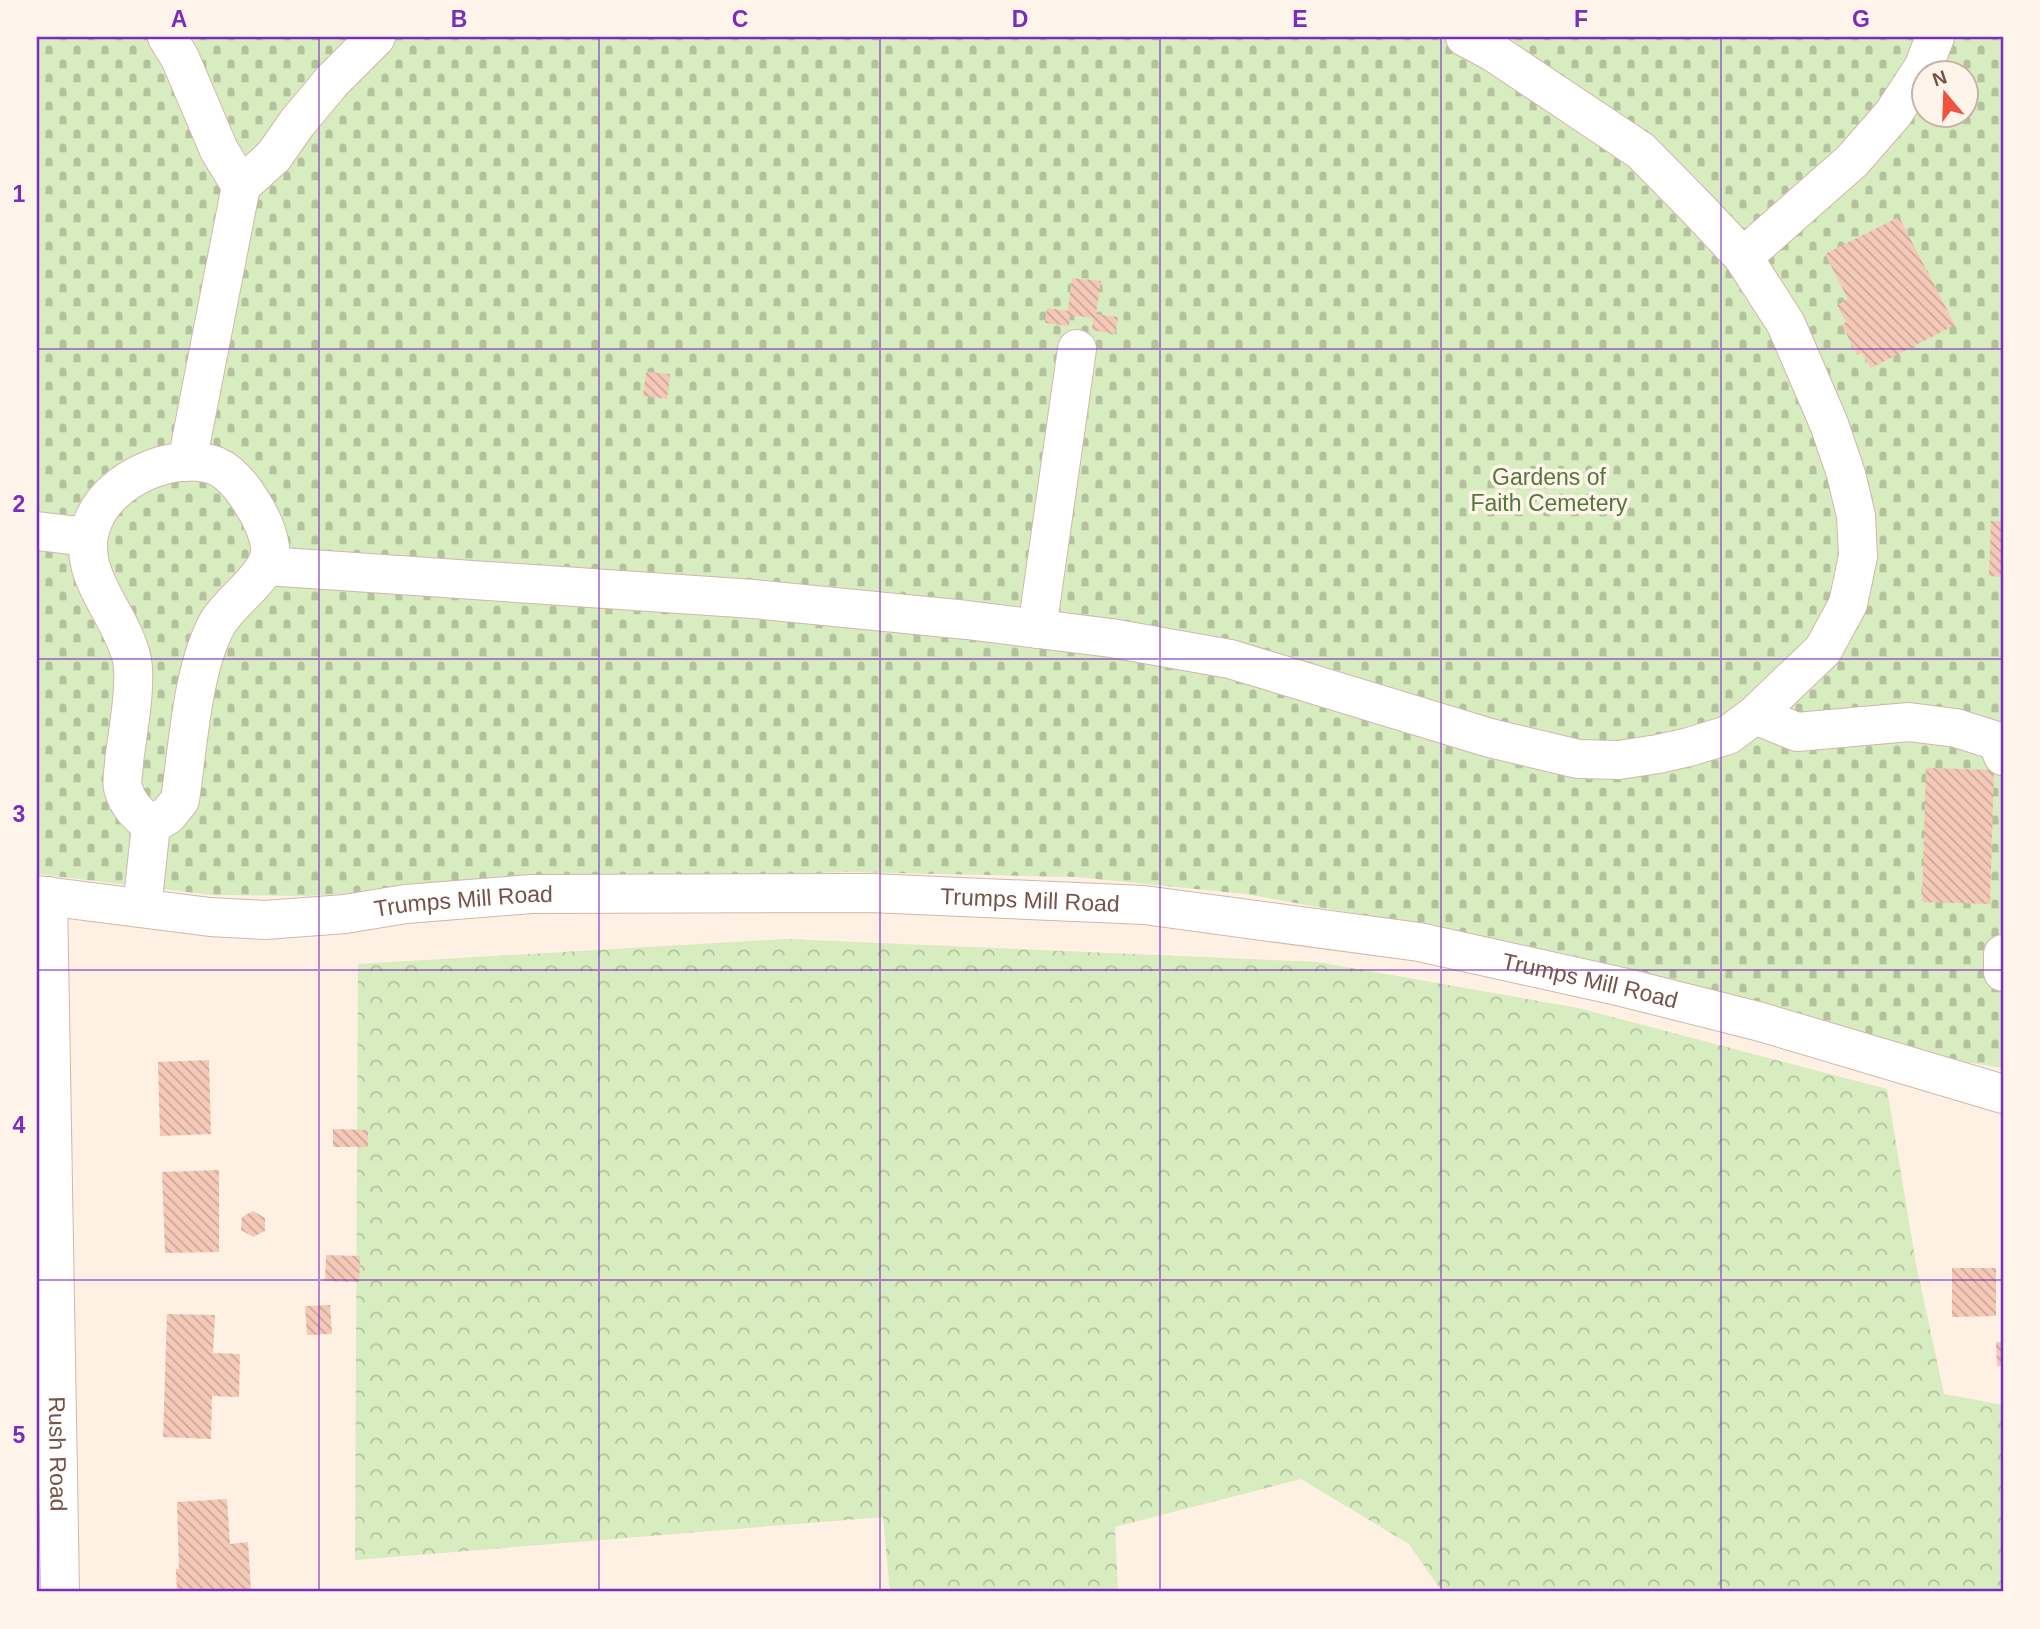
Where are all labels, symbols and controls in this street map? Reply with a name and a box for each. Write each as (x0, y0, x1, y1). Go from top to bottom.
text: A (171, 6, 187, 32)
text: B (451, 6, 467, 32)
text: C (732, 6, 748, 32)
text: D (1012, 6, 1028, 32)
text: E (1292, 6, 1308, 32)
text: F (1574, 6, 1588, 32)
text: G (1852, 6, 1870, 32)
north arrow (1910, 60, 1980, 130)
text: N (1930, 66, 1950, 91)
text: 1 (13, 181, 26, 207)
park label: Gardens of Faith Cemetery (1470, 464, 1628, 516)
text: 2 (13, 491, 25, 517)
text: 3 (13, 801, 25, 827)
street label: Trumps Mill Road (372, 881, 553, 922)
street label: Trumps Mill Road (940, 883, 1120, 917)
street label: Trumps Mill Road (1500, 948, 1681, 1014)
text: 4 (13, 1112, 26, 1138)
street label: Rush Road (44, 1396, 72, 1512)
text: 5 (13, 1422, 26, 1448)

